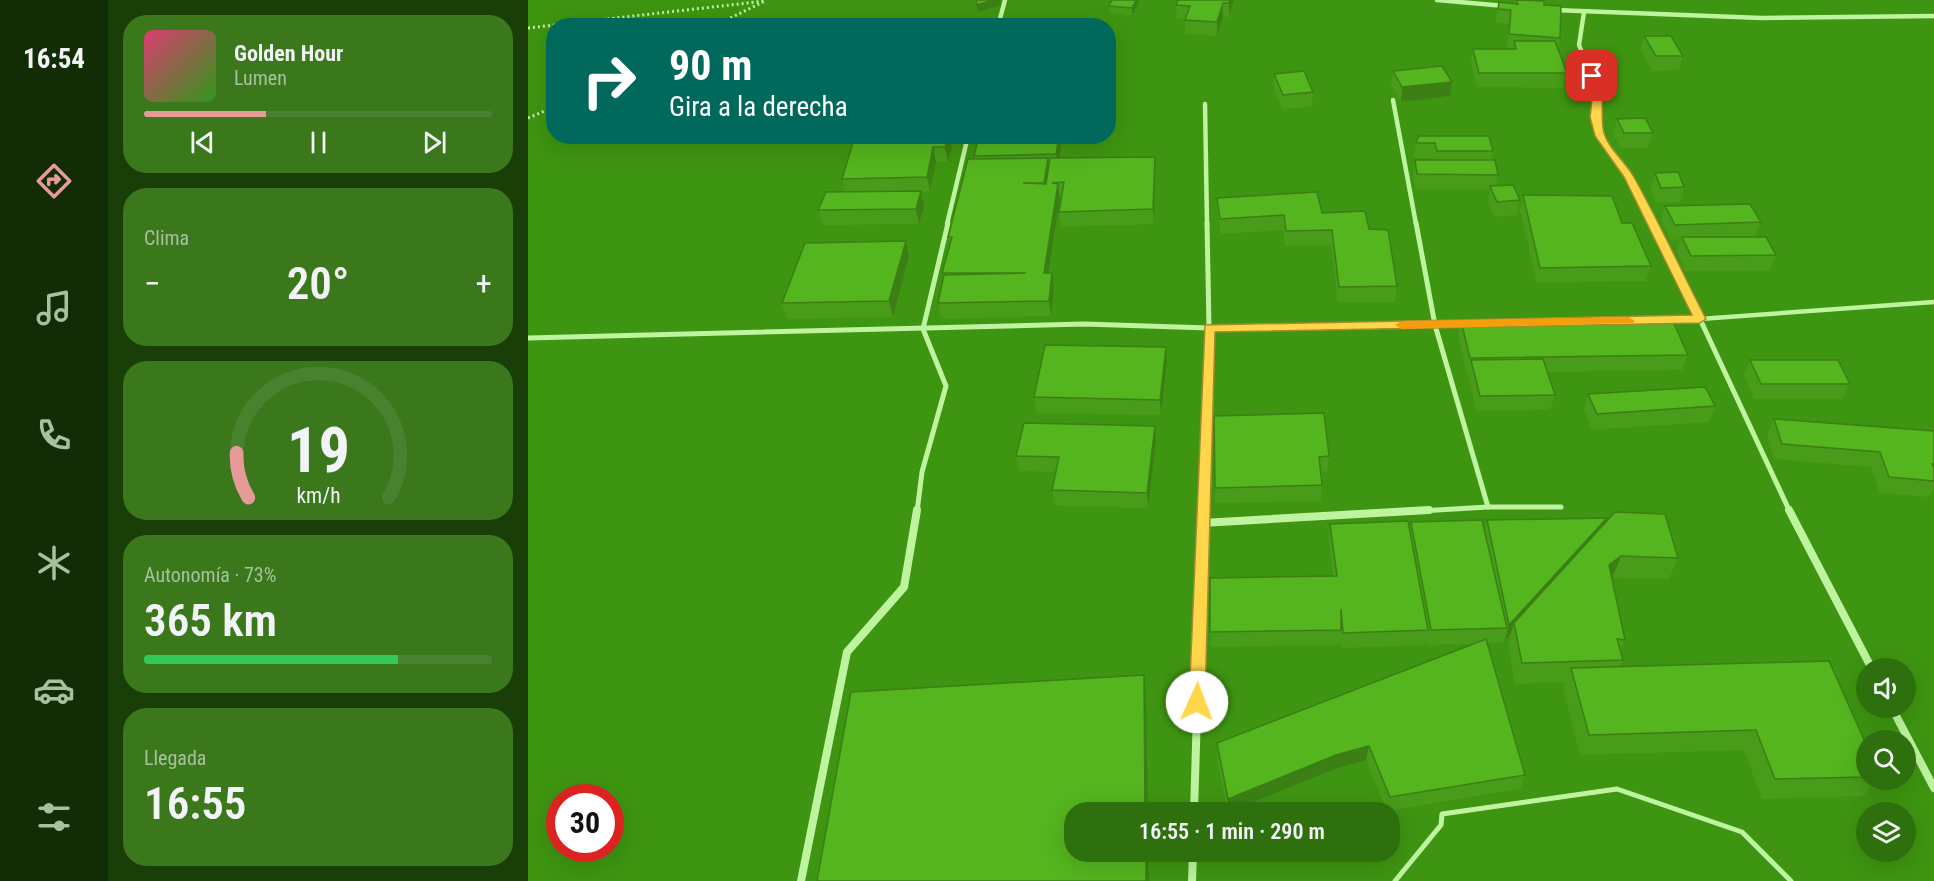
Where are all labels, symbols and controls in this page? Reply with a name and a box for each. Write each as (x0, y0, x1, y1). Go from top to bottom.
text: Golden Hour (234, 41, 343, 66)
text: 90 m (669, 41, 752, 90)
icon: right (570, 42, 648, 120)
text: 16:54 (23, 43, 85, 75)
pin (1566, 50, 1617, 101)
icon: arrive (1575, 59, 1608, 92)
text: Lumen (234, 66, 287, 90)
text: Gira a la derecha (669, 91, 848, 123)
icon: previous (186, 126, 219, 159)
icon: pause (302, 126, 335, 159)
icon: next (418, 126, 451, 159)
icon: directions (33, 160, 75, 202)
text: Clima (144, 226, 189, 250)
text: 20° (287, 257, 349, 310)
text: − (144, 264, 161, 303)
text: + (476, 264, 492, 303)
icon: music (33, 287, 75, 329)
icon: phone (33, 414, 75, 456)
text: 19 (286, 414, 350, 487)
text: km/h (296, 483, 340, 508)
icon: climate (33, 542, 75, 584)
text: Autonomía · 73% (144, 563, 276, 587)
text: 365 km (144, 594, 277, 647)
map controls (1856, 658, 1916, 862)
button: sound (1856, 658, 1916, 718)
icon: car (33, 669, 75, 711)
position arrow (1165, 670, 1229, 734)
button: search (1856, 730, 1916, 790)
text: Llegada (144, 746, 206, 770)
text: 16:55 (144, 777, 246, 830)
speed limit sign: 30 (546, 784, 624, 862)
icon: filters (33, 796, 75, 838)
button: layers (1856, 802, 1916, 862)
text: 16:55 · 1 min · 290 m (1139, 819, 1325, 844)

